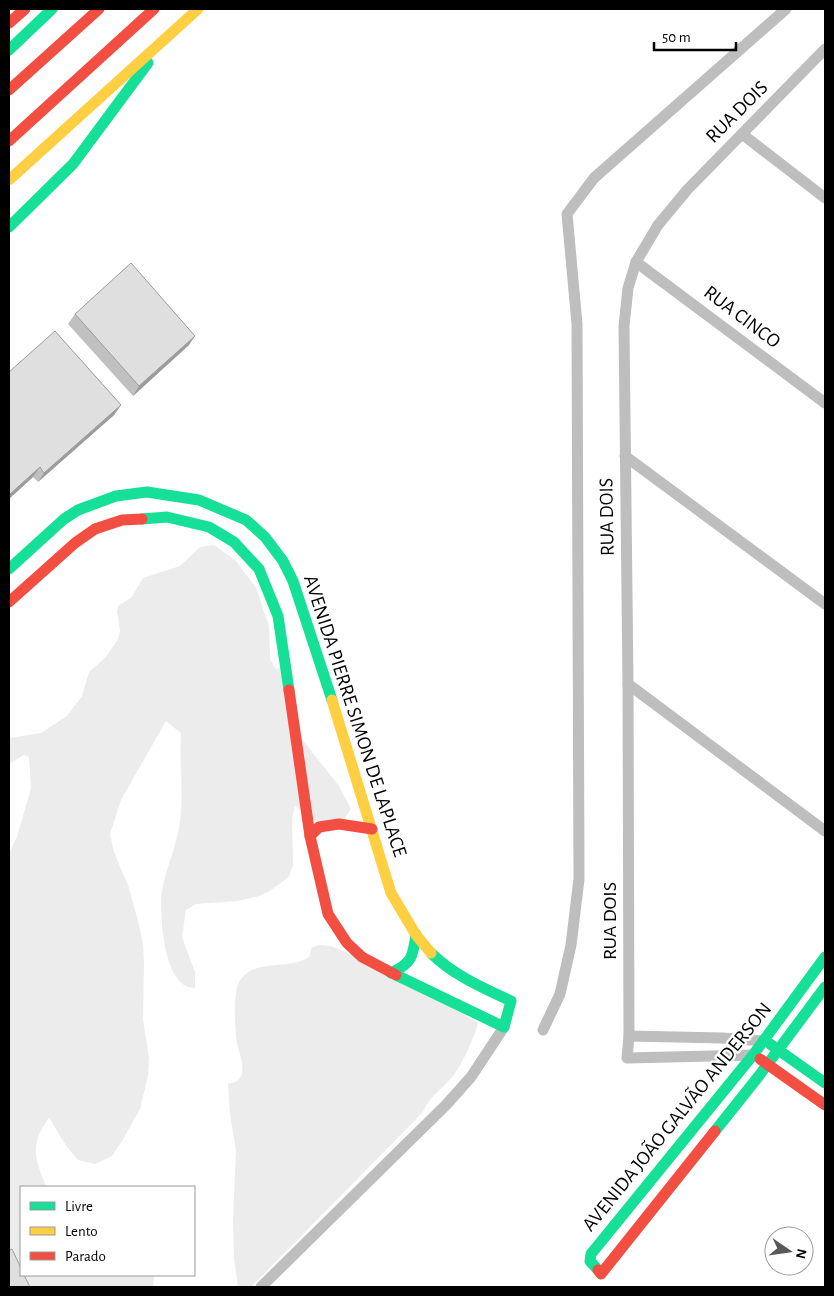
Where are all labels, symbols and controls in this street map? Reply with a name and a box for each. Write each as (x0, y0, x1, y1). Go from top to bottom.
scale bar (654, 20, 736, 52)
text: 50 m (662, 30, 691, 45)
street label: RUA DOIS (702, 77, 772, 147)
street label: RUA CINCO (700, 282, 784, 352)
street label: RUA DOIS (596, 478, 618, 556)
street label: AVENIDA PIERRE SIMON DE LAPLACE (300, 573, 410, 860)
street label: RUA DOIS (600, 882, 620, 960)
street label: AVENIDA JOÃO GALVÃO ANDERSON (578, 998, 775, 1235)
legend (20, 1186, 195, 1276)
text: Livre (65, 1199, 93, 1214)
text: Lento (65, 1224, 98, 1239)
north arrow (764, 1226, 814, 1276)
text: N (793, 1247, 809, 1260)
text: Parado (65, 1249, 106, 1264)

